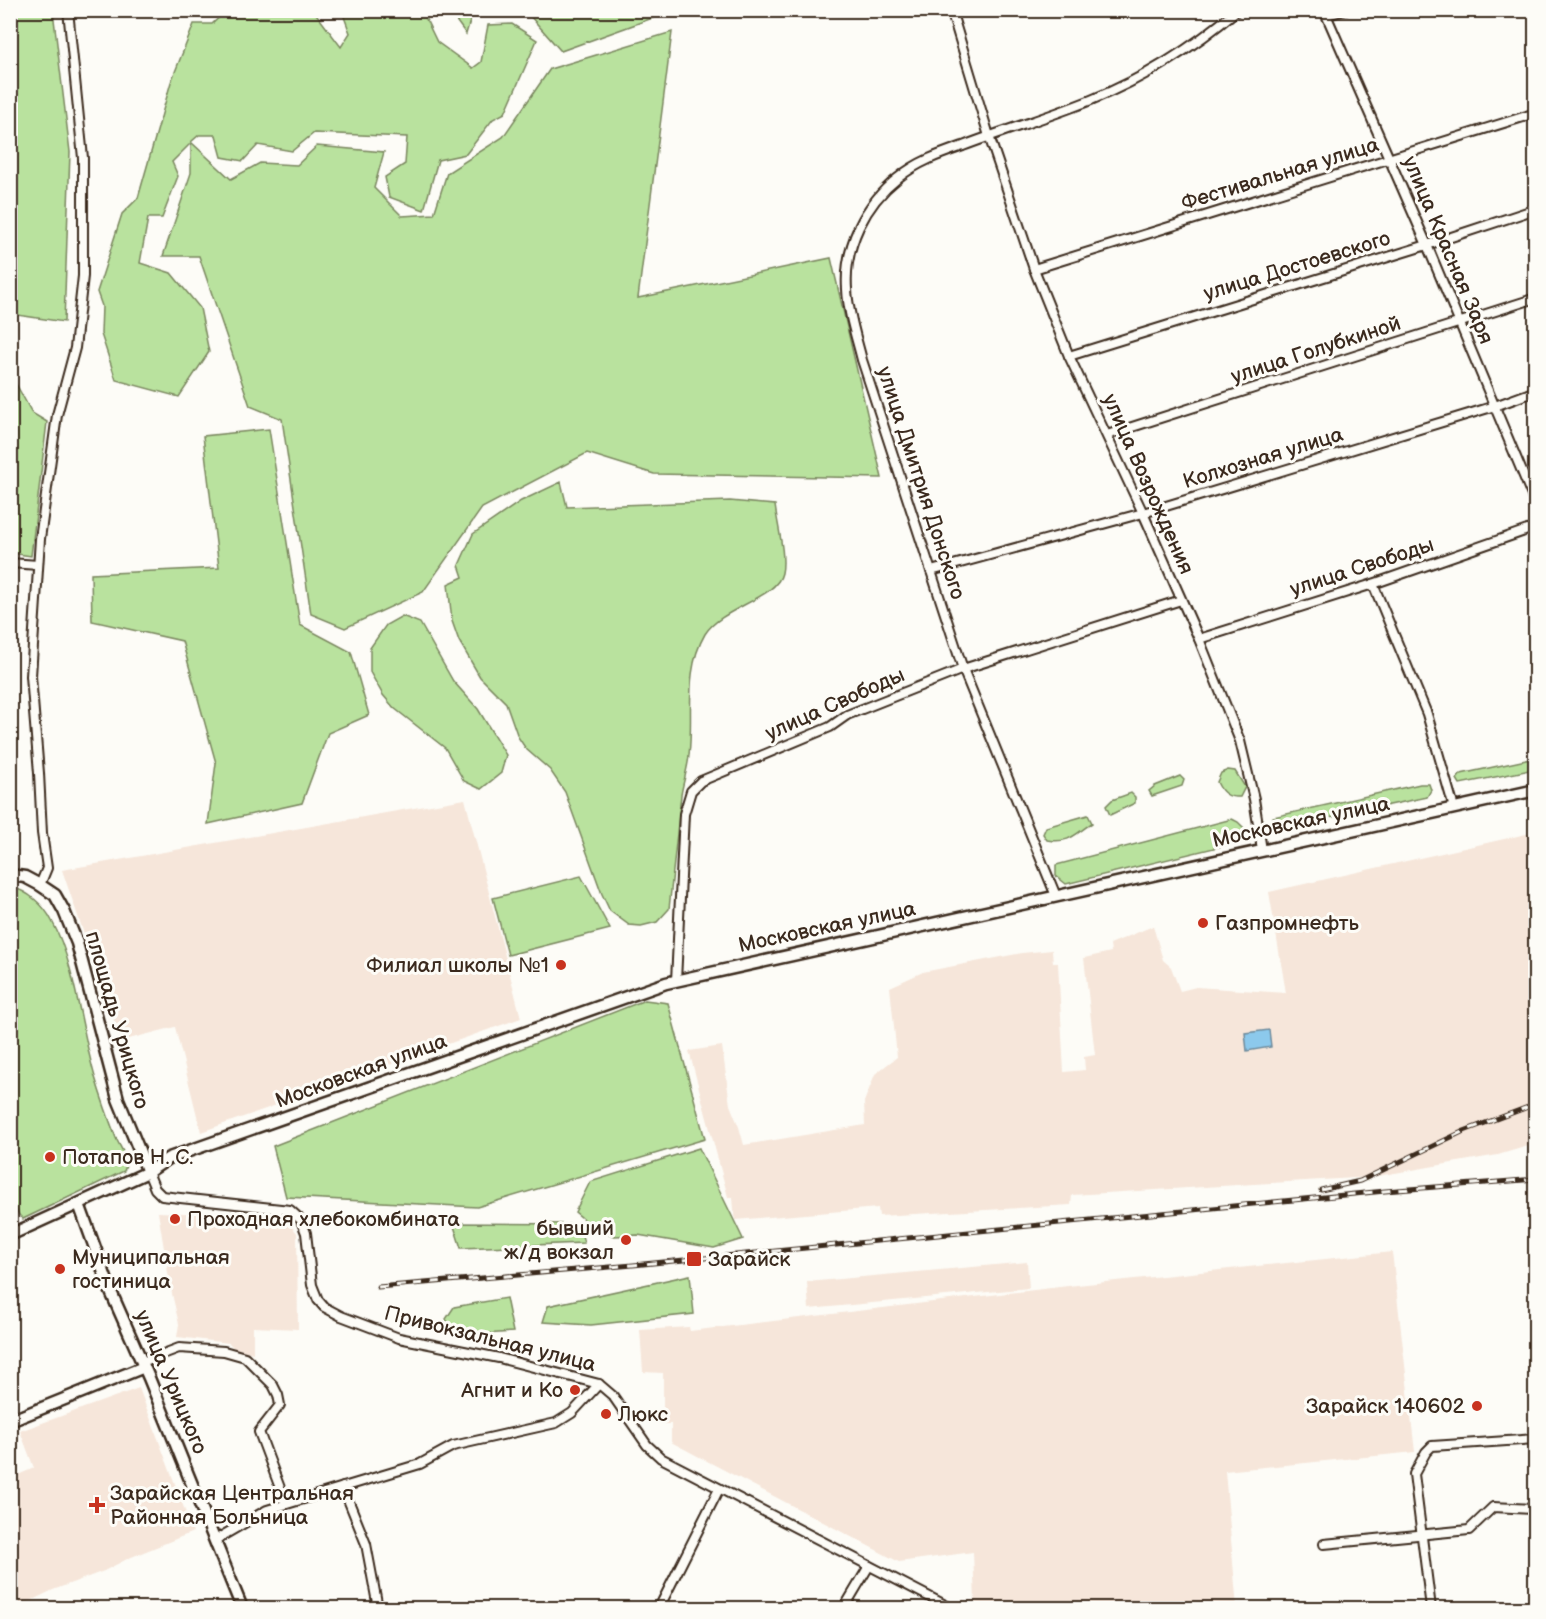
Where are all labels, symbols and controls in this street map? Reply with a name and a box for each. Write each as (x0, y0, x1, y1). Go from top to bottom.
street label: Фестивальная улица (1178, 132, 1382, 216)
street label: улица Красная Заря (1397, 152, 1499, 348)
street label: улица Достоевского (1201, 226, 1393, 306)
street label: улица Голубкиной (1228, 311, 1404, 389)
street label: улица Дмитрия Донского (872, 363, 970, 603)
street label: улица Возрождения (1097, 390, 1199, 578)
street label: Колхозная улица (1180, 422, 1347, 494)
street label: улица Свободы (1287, 532, 1437, 602)
street label: улица Свободы (762, 662, 908, 746)
street label: Московская улица (1210, 791, 1392, 853)
street label: Московская улица (736, 896, 918, 958)
place label: Газпромнефть (1215, 911, 1359, 936)
marker: Газпромнефть (1196, 916, 1210, 930)
street label: площадь Урицкого (80, 928, 154, 1112)
place label: Филиал школы №1 (366, 953, 549, 978)
marker: Филиал школы №1 (554, 958, 568, 972)
street label: Московская улица (272, 1028, 451, 1114)
place label: Потапов Н. С. (62, 1145, 193, 1170)
marker: Потапов Н. С. (43, 1150, 57, 1164)
place label: Проходная хлебокомбината (187, 1207, 460, 1232)
marker: Проходная хлебокомбината (168, 1212, 182, 1226)
place label: бывший ж/д вокзал (504, 1216, 614, 1265)
marker: бывший ж/д вокзал (619, 1233, 633, 1247)
place label: Муниципальная гостиница (72, 1245, 230, 1294)
place label: Зарайск (708, 1247, 790, 1272)
marker: Зарайск (685, 1250, 703, 1268)
marker: Муниципальная гостиница (53, 1262, 67, 1276)
street label: Привокзальная улица (382, 1301, 599, 1378)
street label: улица Урицкого (129, 1306, 213, 1458)
place label: Агнит и Ко (460, 1378, 563, 1403)
marker: Агнит и Ко (568, 1383, 582, 1397)
place label: Зарайск 140602 (1306, 1394, 1466, 1419)
marker: Зарайск 140602 (1470, 1399, 1484, 1413)
place label: Люкс (617, 1402, 668, 1427)
marker: Люкс (599, 1407, 613, 1421)
place label: Зарайская Центральная Районная Больница (110, 1481, 354, 1530)
marker: Зарайская Центральная Районная Больница (88, 1496, 106, 1514)

